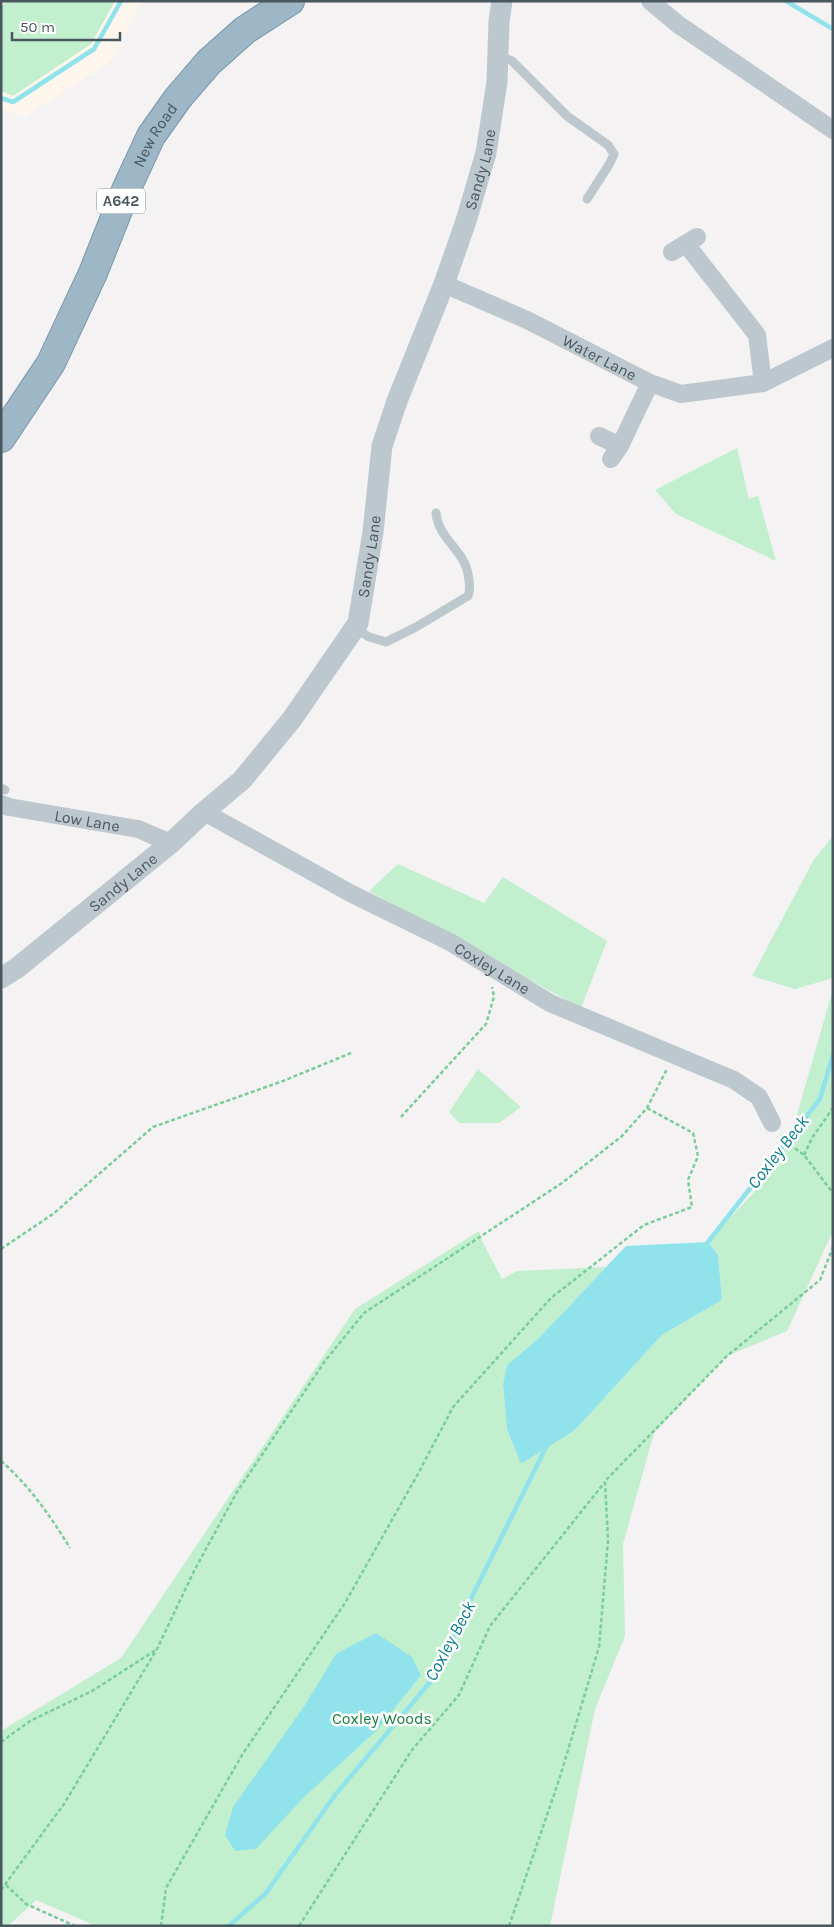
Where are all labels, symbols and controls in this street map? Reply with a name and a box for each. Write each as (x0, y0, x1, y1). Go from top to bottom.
scale bar (12, 10, 120, 42)
text: 50 m (20, 18, 55, 36)
street label: New Road (129, 99, 181, 170)
street label: Sandy Lane (461, 128, 500, 212)
road number: A642 (97, 188, 145, 214)
street label: Water Lane (559, 331, 640, 384)
street label: Sandy Lane (353, 514, 385, 599)
street label: Low Lane (53, 806, 121, 836)
street label: Sandy Lane (85, 849, 161, 916)
street label: Coxley Lane (451, 938, 533, 999)
water label: Coxley Beck (742, 1110, 814, 1193)
water label: Coxley Beck (420, 1596, 481, 1685)
park label: Coxley Woods (332, 1709, 432, 1728)

